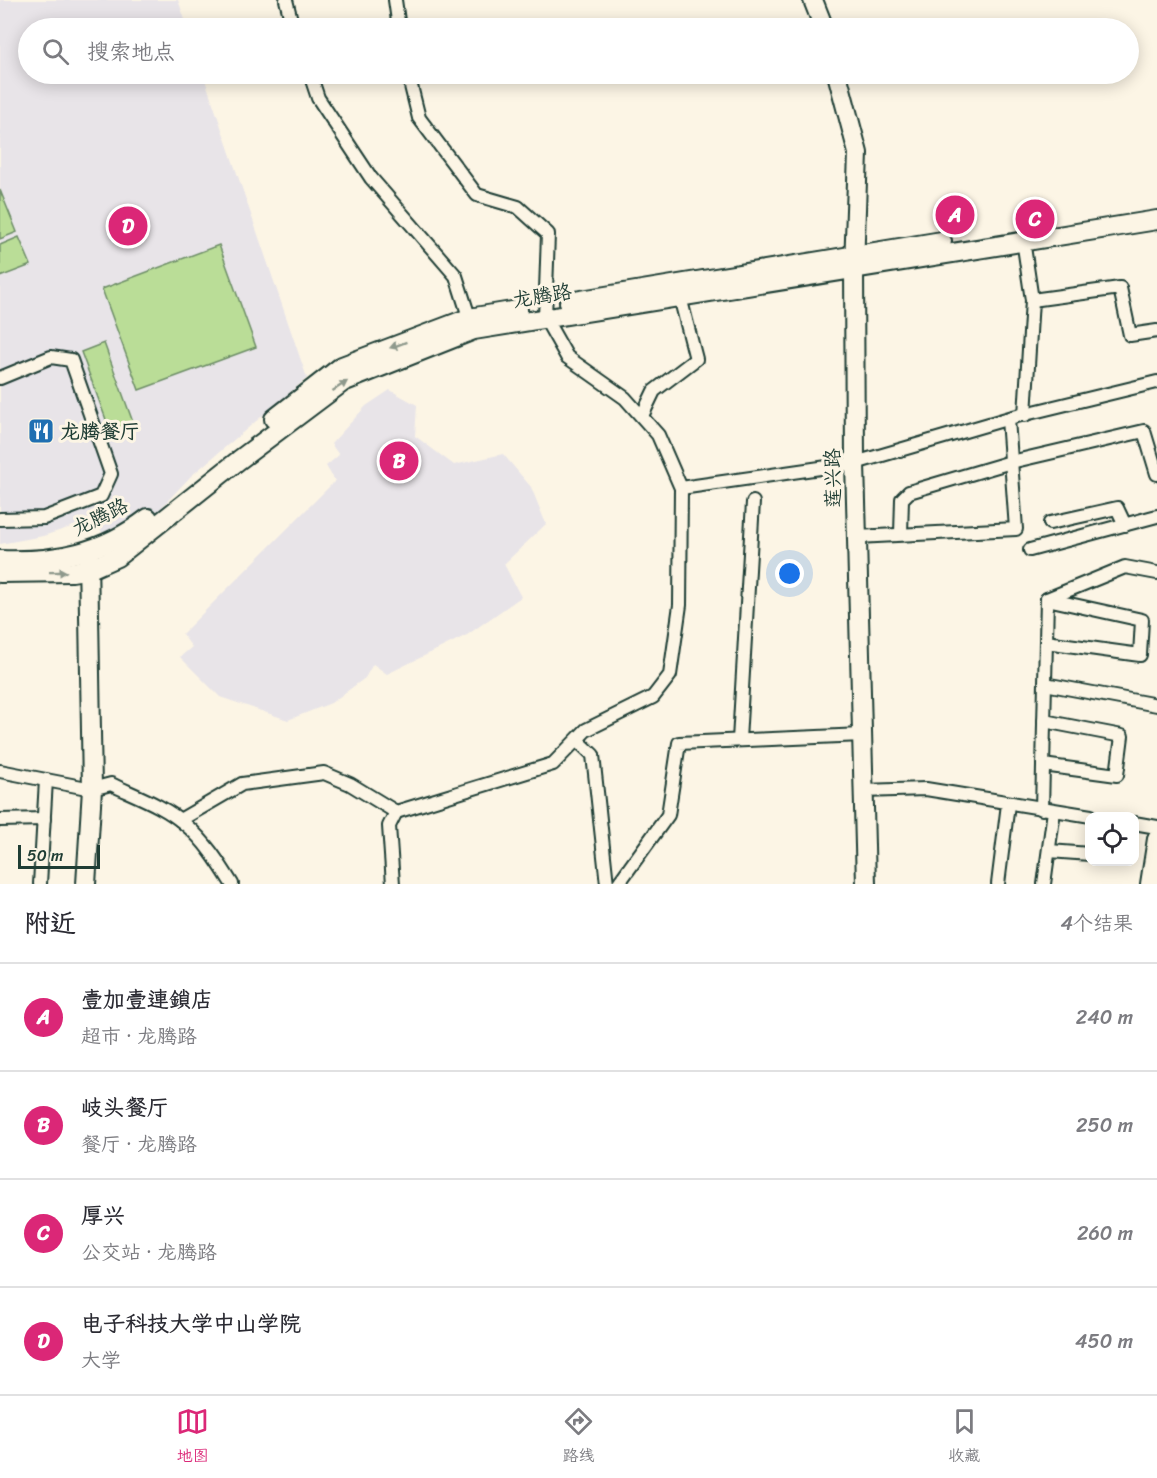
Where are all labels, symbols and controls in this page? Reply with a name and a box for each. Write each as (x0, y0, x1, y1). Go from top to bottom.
search box (18, 18, 1139, 84)
text: 搜索地点 (87, 32, 175, 71)
icon: search (39, 35, 72, 68)
pin: A (936, 192, 974, 238)
pin: C (1016, 196, 1054, 242)
pin: D (108, 204, 148, 248)
street label: 龙腾路 (510, 274, 575, 318)
one-way arrow (389, 340, 407, 350)
one-way arrow (331, 380, 347, 392)
place label: 龙腾餐厅 (60, 414, 140, 449)
restaurant icon: 龙腾餐厅 (26, 416, 56, 446)
pin: B (380, 438, 418, 484)
street label: 莲兴路 (815, 447, 851, 508)
street label: 龙腾路 (65, 488, 136, 546)
your location (775, 559, 804, 588)
one-way arrow (49, 567, 68, 577)
map controls (1085, 812, 1139, 866)
button: locate (1085, 812, 1139, 866)
text: 50 m (27, 841, 63, 870)
scale bar (18, 842, 100, 870)
text: 附近 (24, 900, 76, 946)
text: 4个结果 (1061, 906, 1133, 941)
text: 壹加壹連鎖店 (81, 980, 213, 1019)
text: A (37, 1000, 50, 1035)
text: 240 m (1076, 1000, 1133, 1035)
text: 超市 · 龙腾路 (81, 1019, 197, 1054)
text: 岐头餐厅 (81, 1088, 169, 1127)
text: B (37, 1108, 50, 1143)
text: 250 m (1076, 1108, 1133, 1143)
text: 餐厅 · 龙腾路 (81, 1127, 197, 1162)
text: 厚兴 (81, 1196, 125, 1235)
text: C (37, 1216, 50, 1251)
text: 260 m (1077, 1216, 1133, 1251)
text: 公交站 · 龙腾路 (81, 1235, 217, 1270)
text: 电子科技大学中山学院 (81, 1304, 301, 1343)
text: D (38, 1324, 49, 1359)
text: 450 m (1075, 1324, 1133, 1359)
text: 大学 (81, 1343, 121, 1378)
tab: 地图 (176, 1405, 209, 1470)
tab: 路线 (562, 1405, 595, 1470)
tab: 收藏 (948, 1405, 981, 1470)

